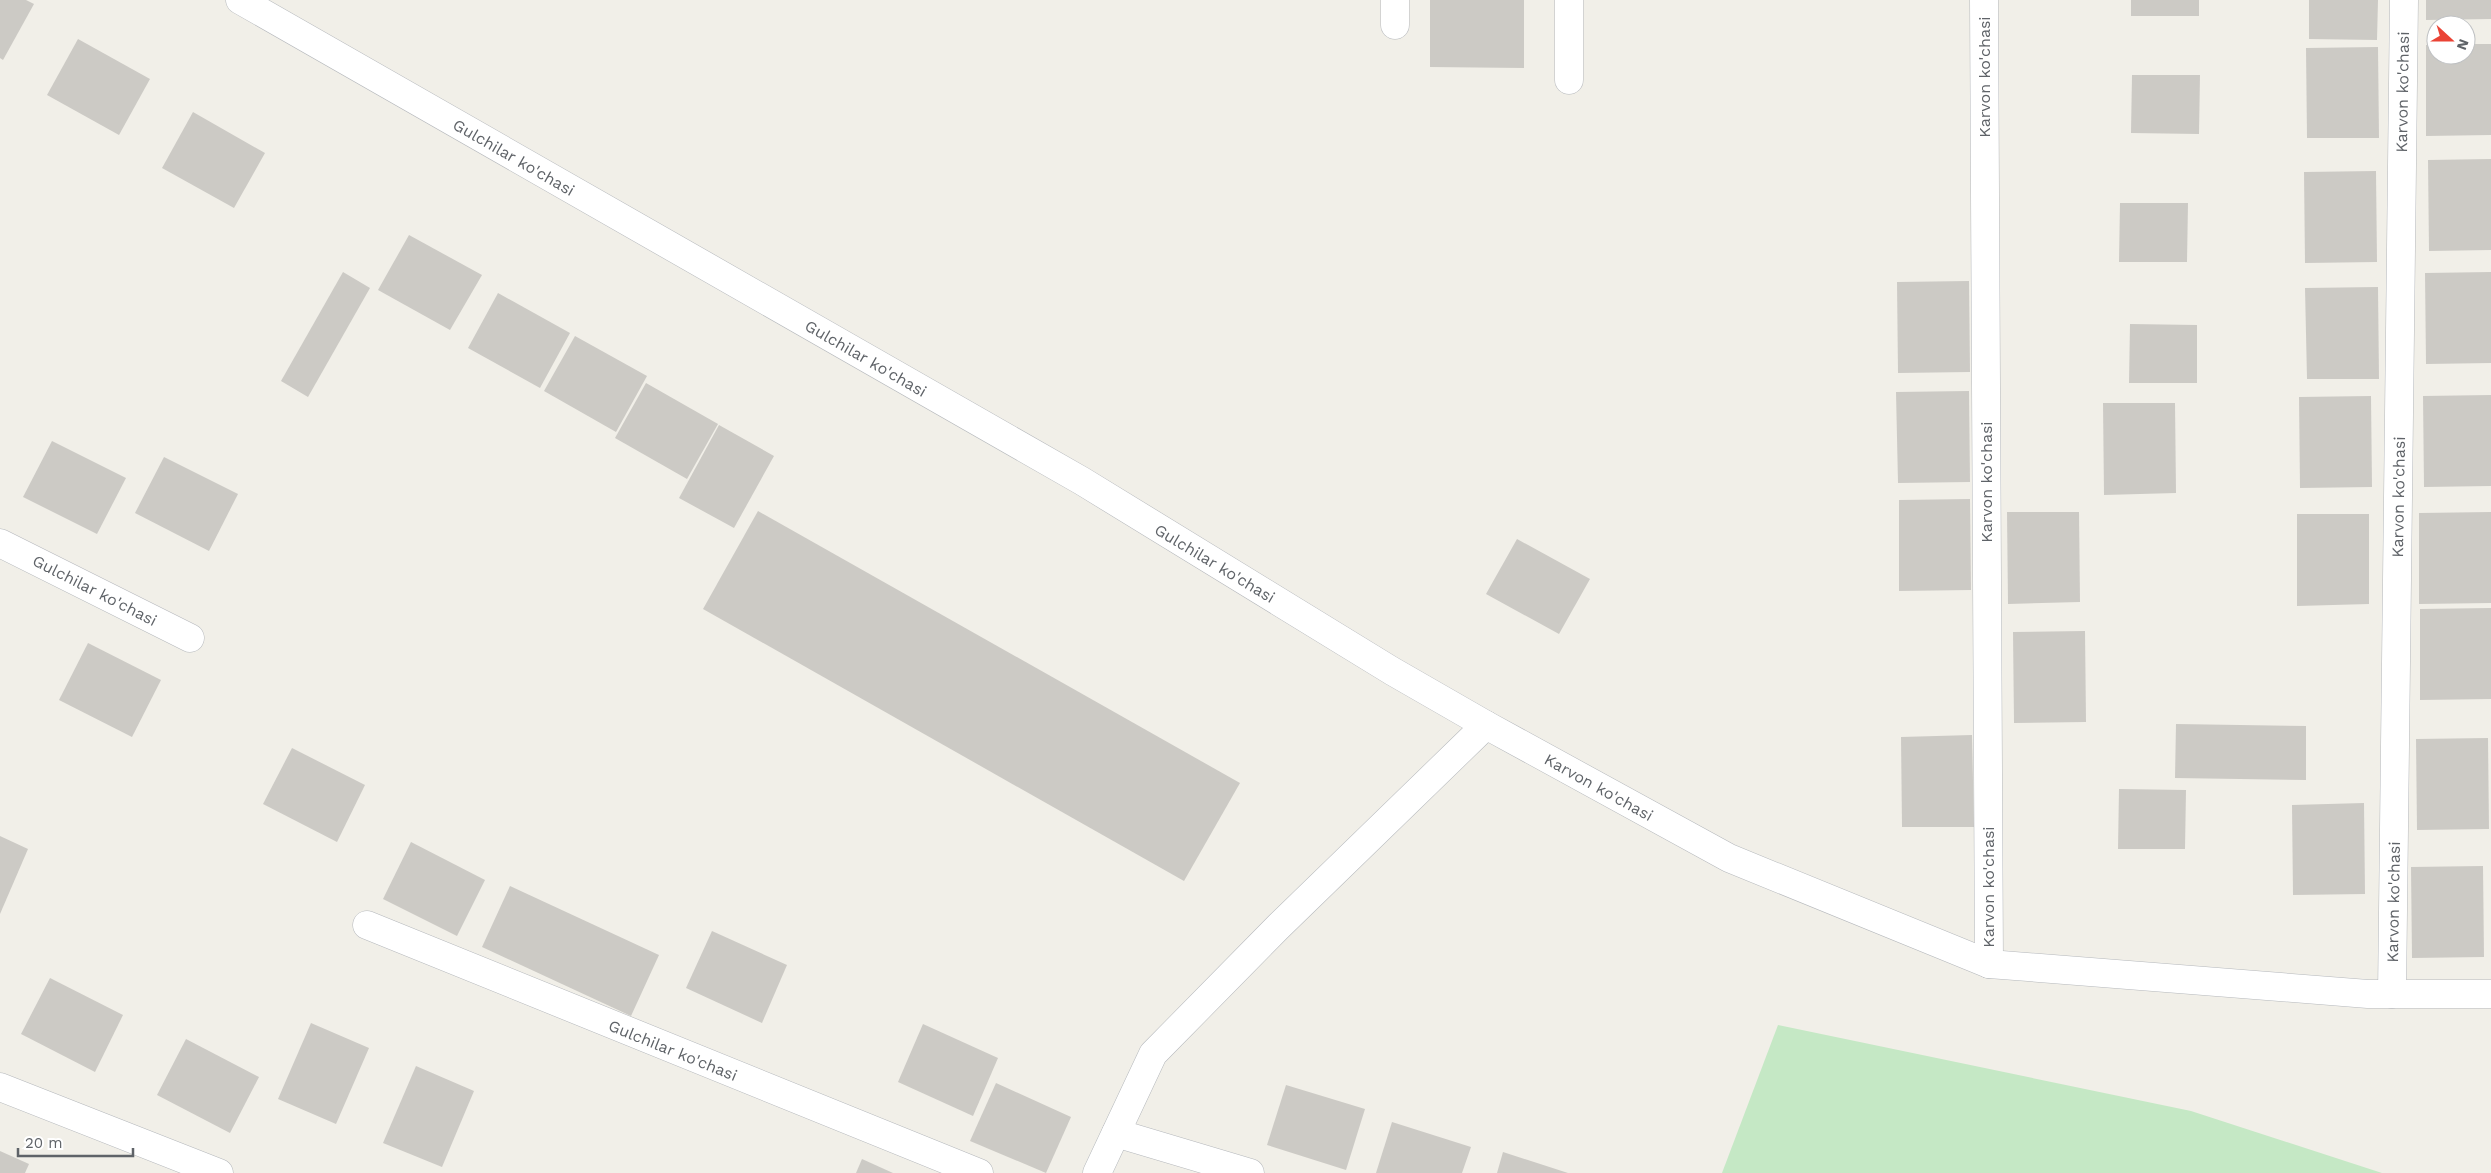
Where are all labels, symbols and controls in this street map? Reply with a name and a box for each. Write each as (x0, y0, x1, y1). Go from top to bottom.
north arrow (2426, 15, 2476, 65)
street label: Karvon ko'chasi (1975, 16, 1994, 138)
street label: Karvon ko'chasi (2392, 31, 2413, 153)
text: N (2454, 37, 2472, 52)
street label: Gulchilar ko'chasi (450, 115, 578, 200)
street label: Gulchilar ko'chasi (802, 316, 930, 401)
street label: Karvon ko'chasi (1977, 421, 1996, 543)
street label: Karvon ko'chasi (2388, 436, 2409, 558)
street label: Gulchilar ko'chasi (1151, 520, 1278, 607)
street label: Gulchilar ko'chasi (29, 551, 160, 630)
street label: Karvon ko'chasi (1541, 750, 1656, 825)
street label: Karvon ko'chasi (1979, 826, 1998, 948)
street label: Karvon ko'chasi (2383, 841, 2404, 963)
street label: Gulchilar ko'chasi (606, 1016, 740, 1085)
scale bar (18, 1126, 132, 1158)
text: 20 m (25, 1134, 63, 1152)

